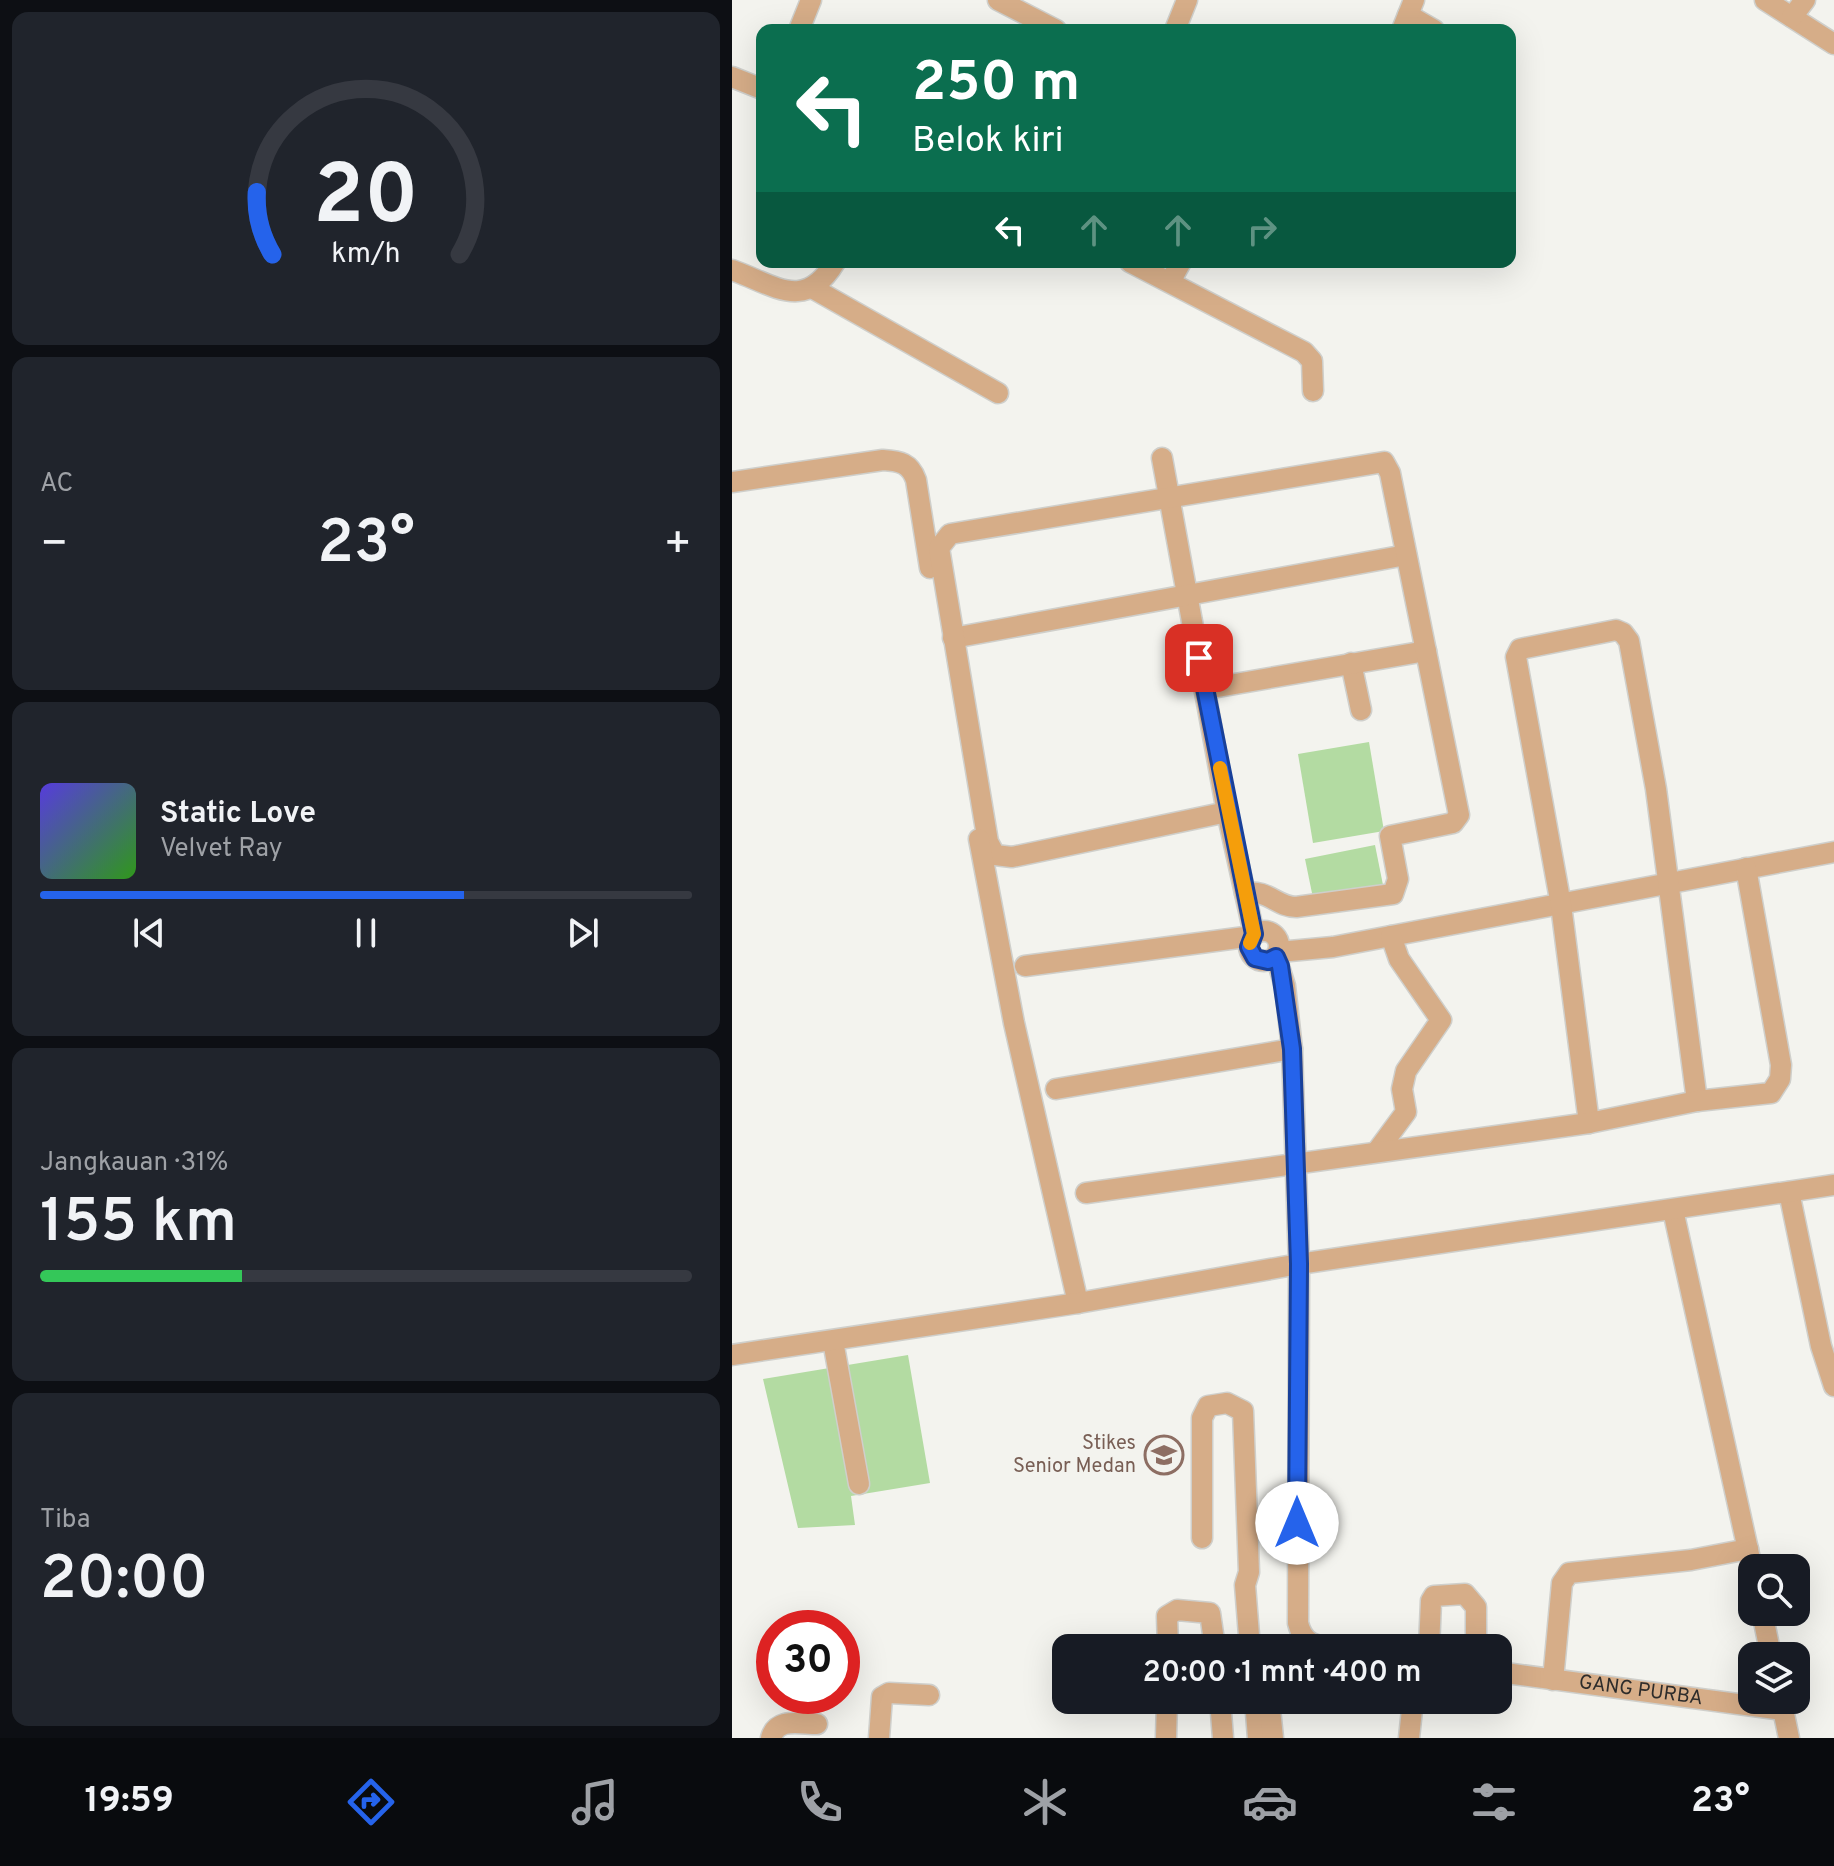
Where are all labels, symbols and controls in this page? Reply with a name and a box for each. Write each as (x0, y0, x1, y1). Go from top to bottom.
text: 250 m (912, 50, 1080, 120)
icon: left (780, 56, 884, 160)
text: Belok kiri (912, 119, 1064, 165)
text: 20 (313, 147, 419, 252)
icon: left (988, 208, 1032, 252)
icon: ahead (1072, 208, 1116, 252)
icon: ahead (1156, 208, 1200, 252)
icon: right (1240, 208, 1284, 252)
text: km/h (331, 237, 401, 273)
text: AC (40, 468, 73, 501)
text: 23° (317, 508, 415, 584)
text: − (40, 518, 68, 574)
text: + (664, 518, 692, 574)
pin (1165, 624, 1233, 692)
icon: arrive (1177, 636, 1221, 680)
text: Static Love (160, 796, 316, 833)
text: Velvet Ray (160, 833, 283, 866)
icon: previous (127, 911, 171, 955)
icon: pause (344, 911, 388, 955)
icon: next (561, 911, 605, 955)
text: Jangkauan · 31% (40, 1147, 228, 1180)
text: 155 km (40, 1187, 237, 1263)
place label: Stikes Senior Medan (1013, 1431, 1136, 1480)
school or university icon: Stikes Senior Medan (1143, 1434, 1185, 1476)
position arrow (1255, 1481, 1339, 1565)
text: Tiba (40, 1504, 90, 1537)
text: 20:00 (40, 1544, 208, 1620)
map controls (1738, 1554, 1810, 1714)
button: search (1738, 1554, 1810, 1626)
speed limit sign: 30 (756, 1610, 860, 1714)
button: layers (1738, 1642, 1810, 1714)
text: 20:00 · 1 mnt · 400 m (1142, 1655, 1422, 1692)
street label: GANG PURBA (1577, 1670, 1704, 1712)
icon: directions (343, 1774, 399, 1830)
icon: music (567, 1774, 623, 1830)
icon: phone (792, 1774, 848, 1830)
icon: climate (1017, 1774, 1073, 1830)
icon: car (1242, 1774, 1298, 1830)
icon: filters (1466, 1774, 1522, 1830)
text: 19:59 (84, 1779, 174, 1825)
text: 23° (1691, 1779, 1750, 1825)

